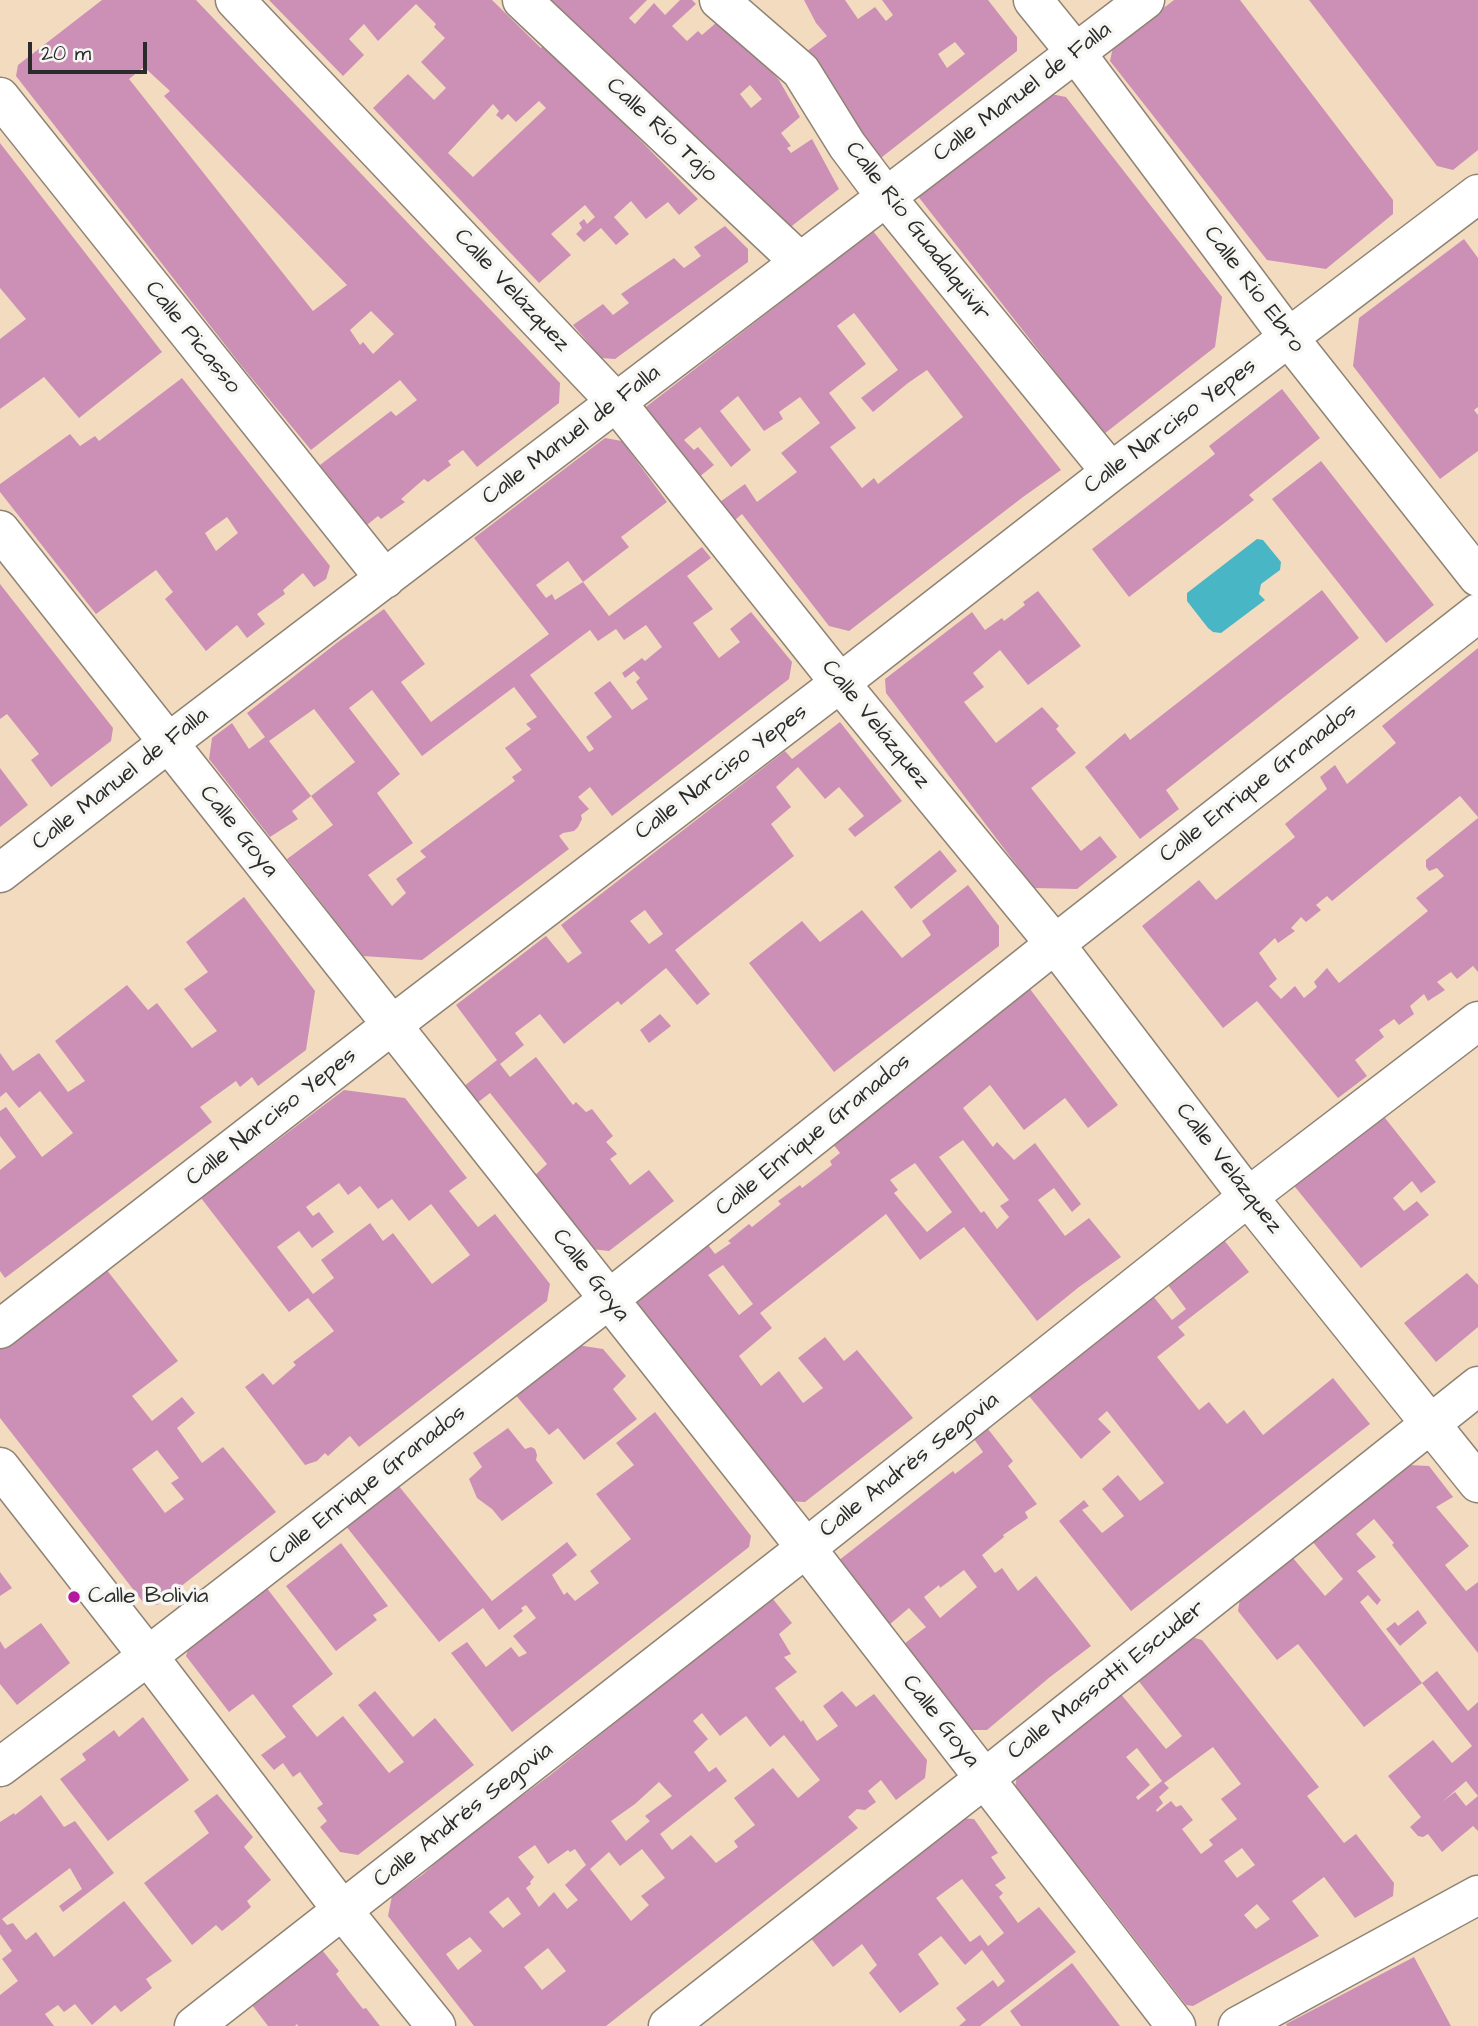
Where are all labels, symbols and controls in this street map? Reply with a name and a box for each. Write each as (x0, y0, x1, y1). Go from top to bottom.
street label: Calle Manuel de Falla (928, 17, 1118, 169)
scale bar (32, 28, 150, 72)
text: 20 m (41, 39, 91, 68)
street label: Calle Río Tajo (600, 73, 722, 189)
street label: Calle Río Guadalquivir (838, 137, 996, 327)
street label: Calle Río Ebro (1197, 221, 1309, 359)
street label: Calle Velázquez (447, 224, 575, 358)
street label: Calle Picasso (138, 276, 246, 400)
street label: Calle Narciso Yepes (1079, 353, 1263, 501)
street label: Calle Manuel de Falla (477, 360, 667, 512)
street label: Calle Velázquez (815, 655, 935, 795)
street label: Calle Enrique Granados (1155, 698, 1363, 870)
street label: Calle Narciso Yepes (630, 699, 814, 847)
street label: Calle Manuel de Falla (27, 703, 215, 857)
street label: Calle Goya (193, 781, 283, 883)
street label: Calle Narciso Yepes (181, 1043, 363, 1193)
street label: Calle Enrique Granados (711, 1049, 917, 1223)
street label: Calle Velázquez (1169, 1098, 1287, 1240)
street label: Calle Goya (545, 1224, 635, 1328)
street label: Calle Andrés Segovia (815, 1387, 1005, 1545)
street label: Calle Enrique Granados (264, 1400, 472, 1572)
place label: Calle Bolivia (88, 1583, 208, 1611)
marker: Calle Bolivia (66, 1589, 82, 1605)
street label: Calle Massotti Escuder (1003, 1595, 1211, 1767)
street label: Calle Goya (895, 1670, 985, 1774)
street label: Calle Andrés Segovia (369, 1737, 559, 1895)

